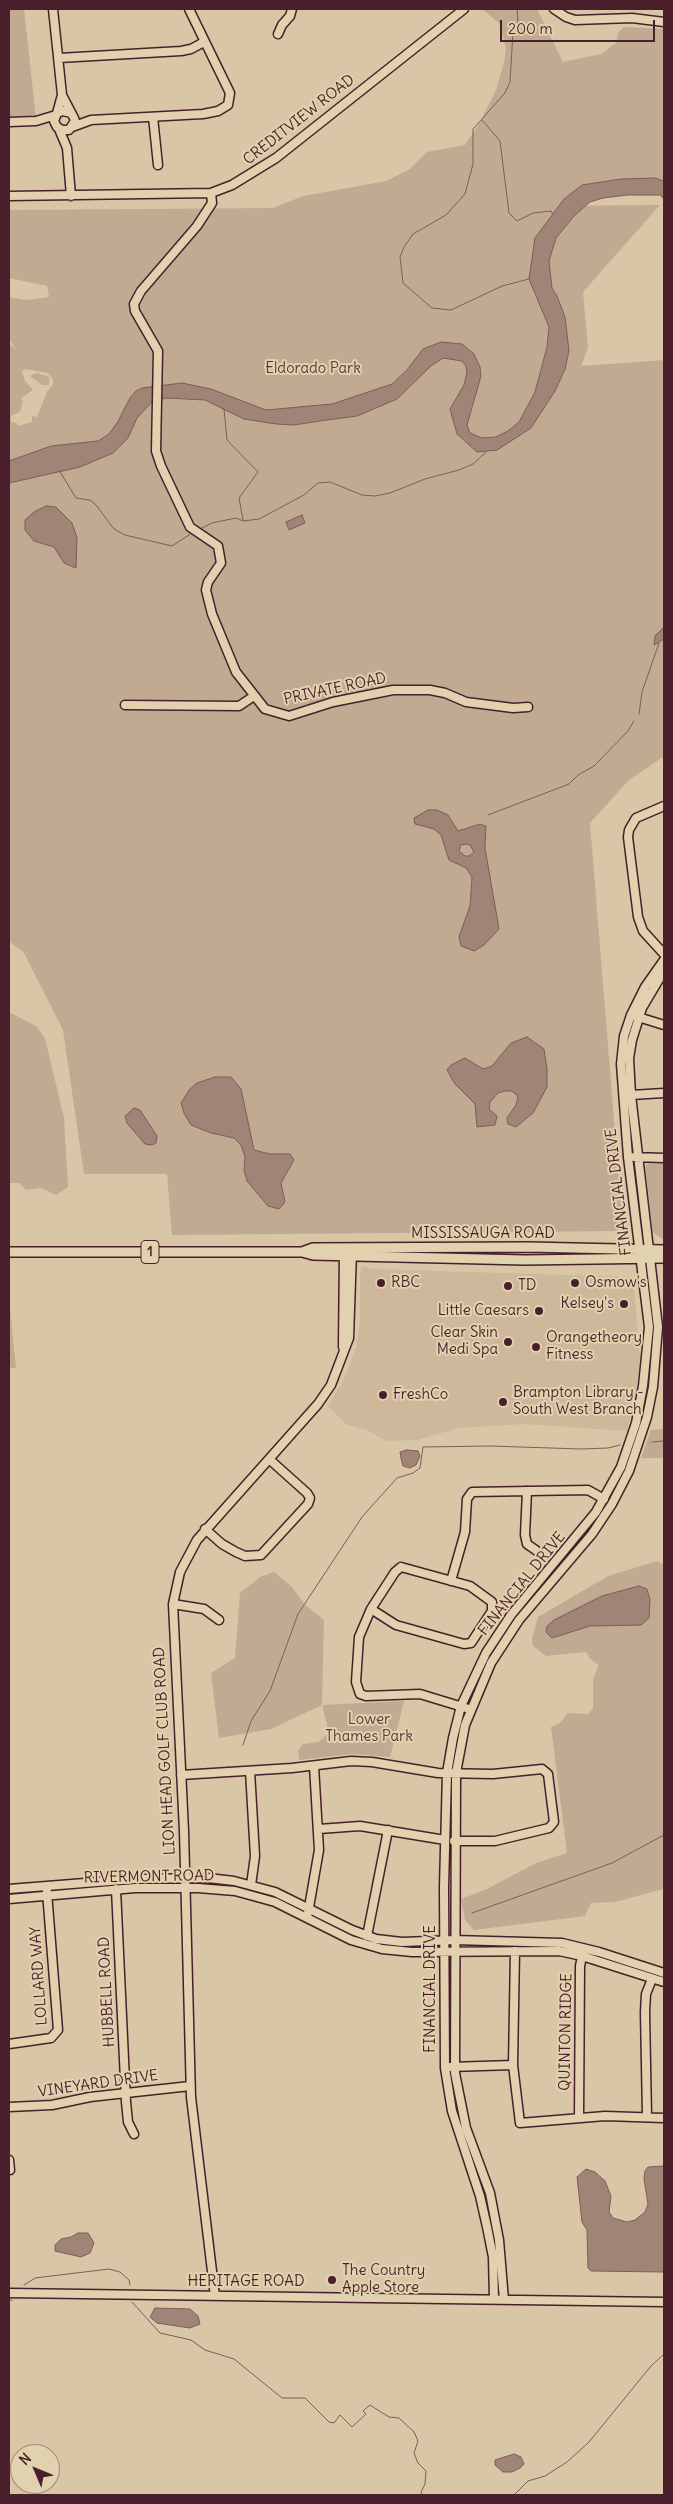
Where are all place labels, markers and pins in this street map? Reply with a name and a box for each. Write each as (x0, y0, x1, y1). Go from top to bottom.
place label: RBC (391, 1274, 420, 1292)
place label: Osmow's (585, 1274, 646, 1292)
marker: RBC (375, 1277, 387, 1289)
place label: TD (518, 1277, 536, 1295)
marker: Osmow's (569, 1277, 581, 1289)
marker: TD (502, 1280, 514, 1292)
place label: Kelsey's (561, 1295, 614, 1313)
marker: Kelsey's (618, 1298, 630, 1310)
place label: Little Caesars (438, 1302, 529, 1320)
marker: Little Caesars (533, 1305, 545, 1317)
place label: Clear Skin Medi Spa (430, 1324, 498, 1359)
place label: Orangetheory Fitness (546, 1329, 642, 1364)
marker: Clear Skin Medi Spa (502, 1336, 514, 1348)
marker: Orangetheory Fitness (530, 1341, 542, 1353)
place label: Brampton Library - South West Branch (513, 1384, 644, 1419)
place label: FreshCo (393, 1386, 448, 1404)
marker: FreshCo (377, 1389, 389, 1401)
marker: Brampton Library - South West Branch (497, 1396, 509, 1408)
place label: The Country Apple Store (342, 2262, 425, 2297)
marker: The Country Apple Store (326, 2274, 338, 2286)

